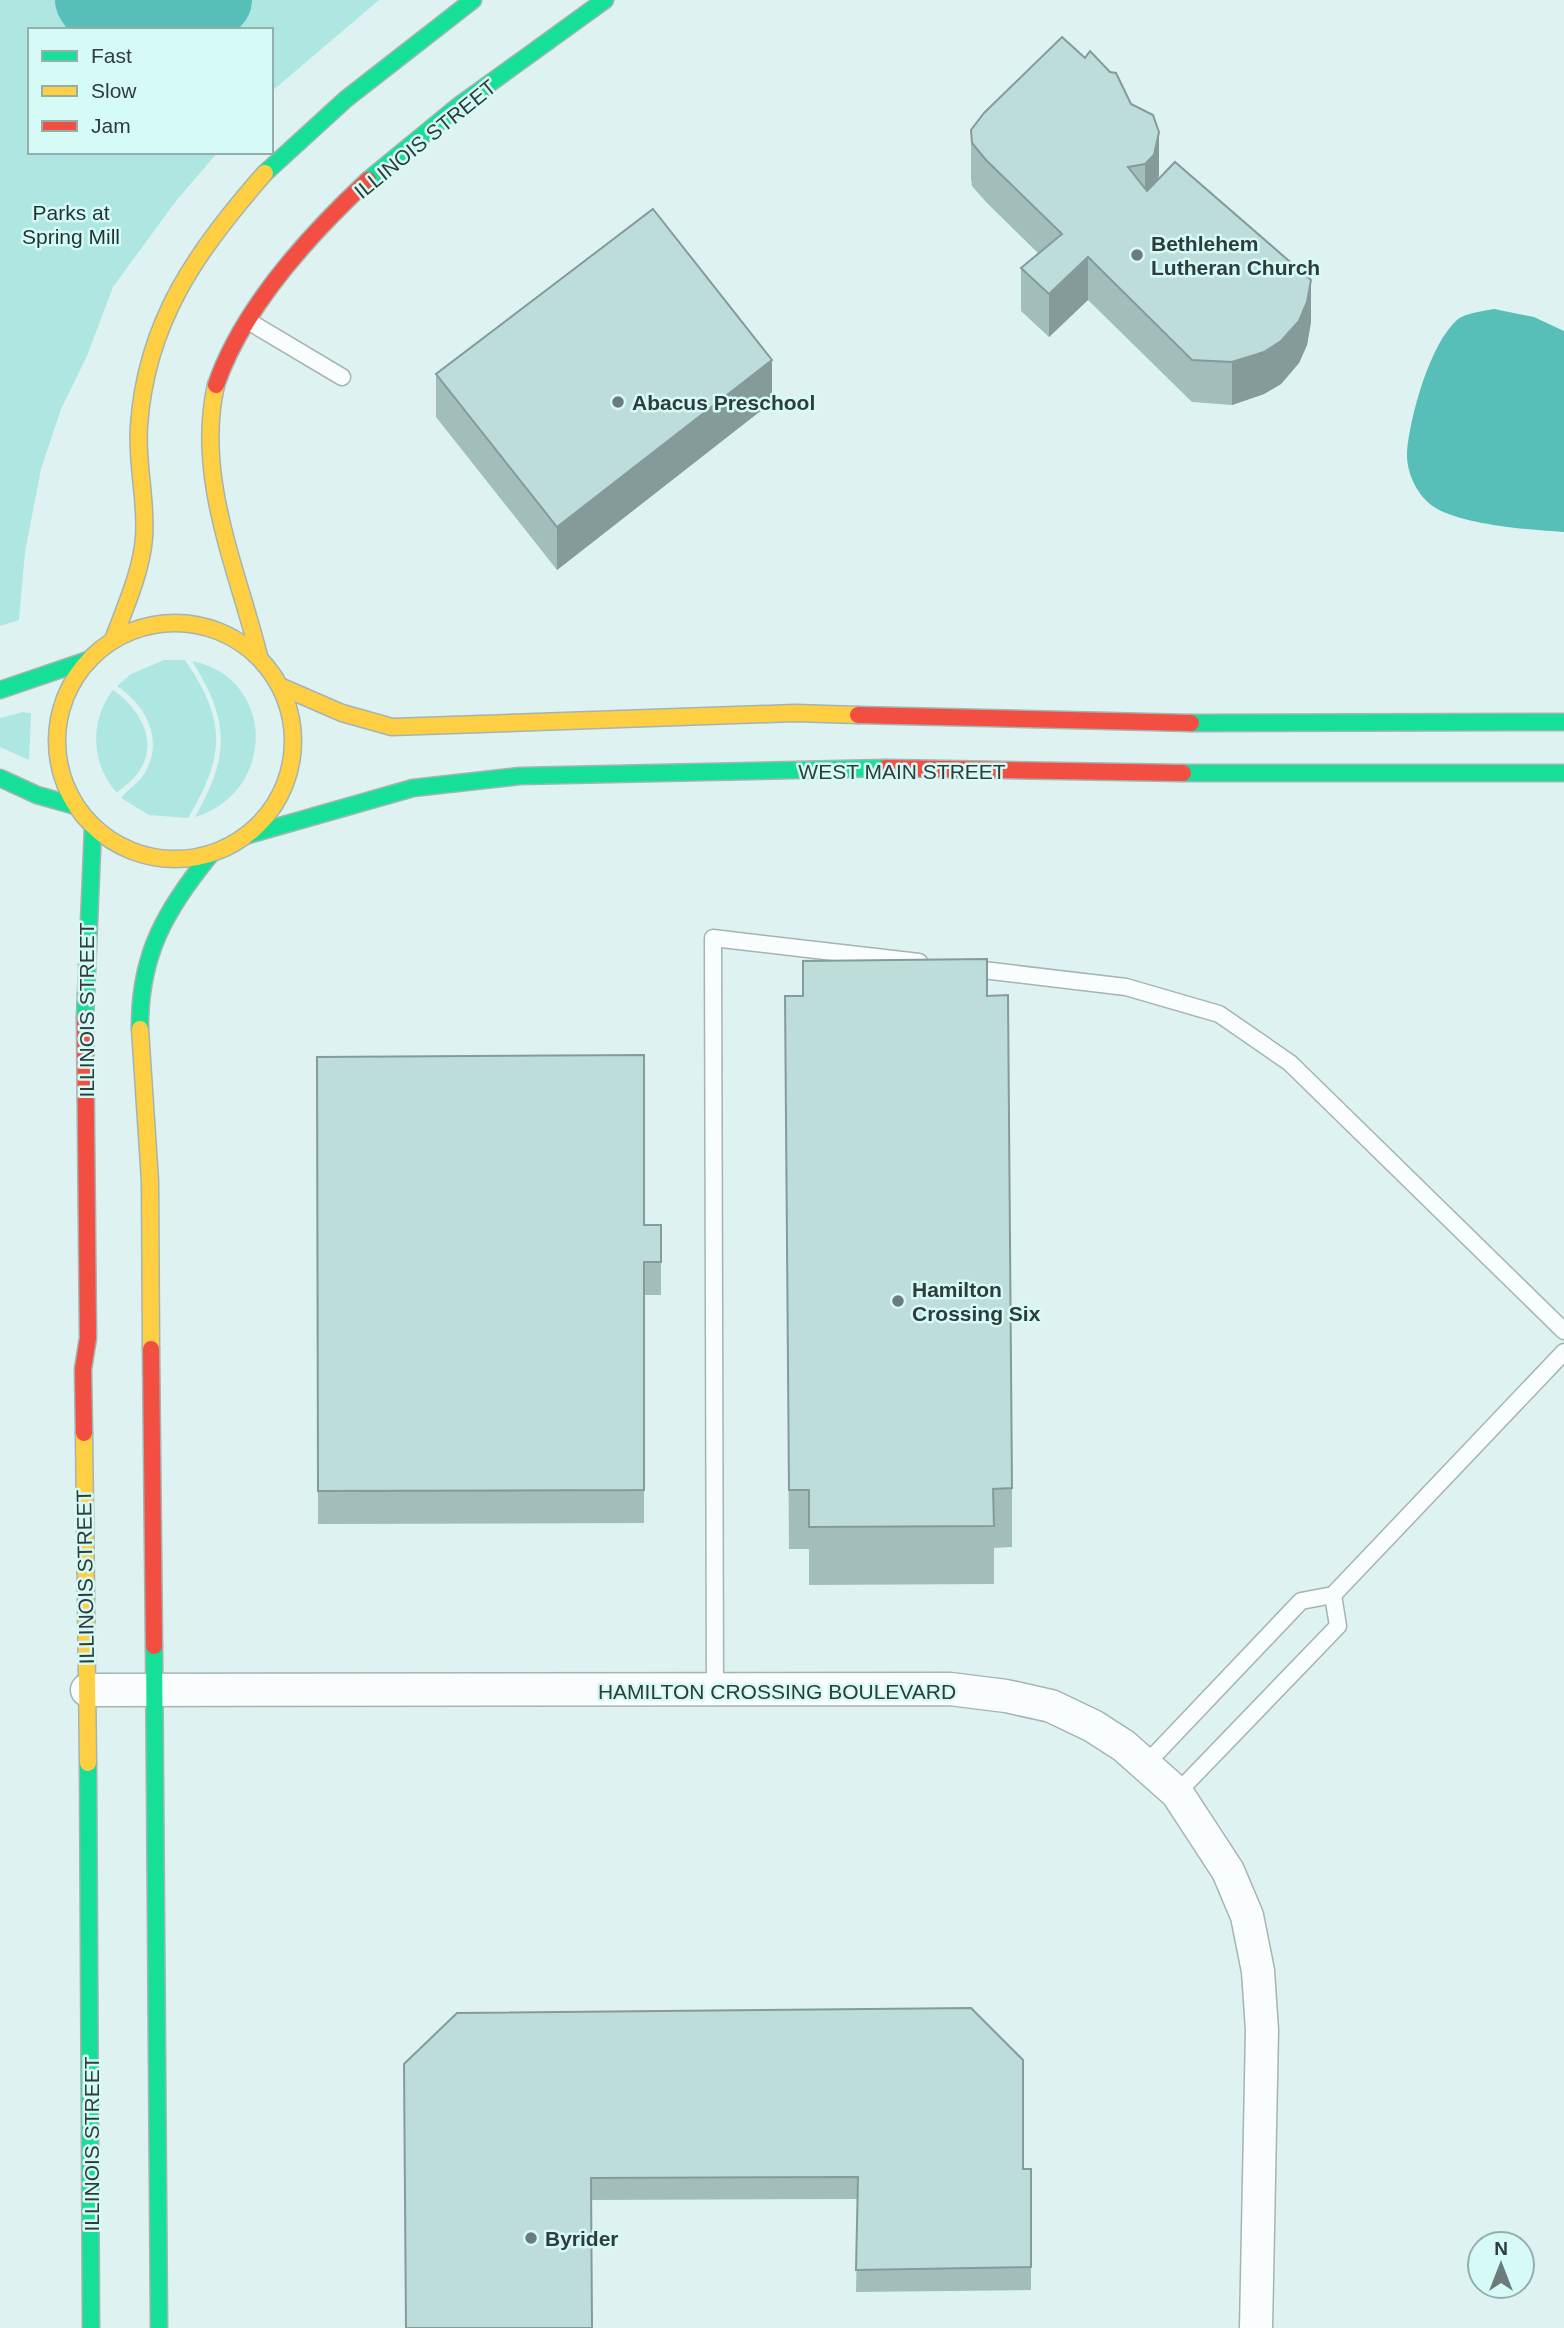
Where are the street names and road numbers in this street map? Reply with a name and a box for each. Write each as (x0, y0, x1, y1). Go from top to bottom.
street label: ILLINOIS STREET (350, 75, 500, 203)
street label: WEST MAIN STREET (798, 760, 1006, 783)
street label: ILLINOIS STREET (75, 922, 98, 1098)
street label: ILLINOIS STREET (72, 1489, 98, 1665)
street label: HAMILTON CROSSING BOULEVARD (598, 1680, 956, 1703)
street label: ILLINOIS STREET (80, 2056, 103, 2232)

